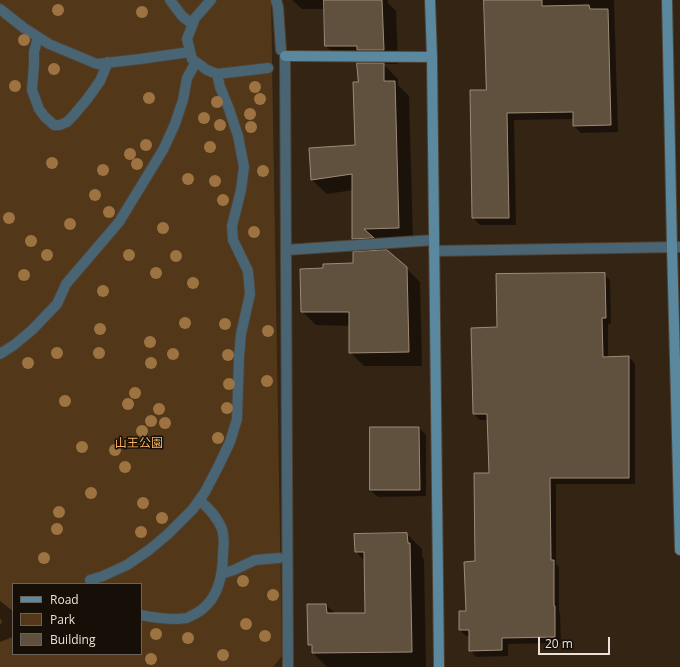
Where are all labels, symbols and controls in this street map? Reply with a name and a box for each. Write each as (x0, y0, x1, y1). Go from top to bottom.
park label: 山王公園 (115, 437, 163, 451)
legend (12, 583, 142, 655)
text: Road (50, 591, 79, 608)
text: Park (50, 611, 75, 628)
scale bar (540, 629, 612, 655)
text: Building (50, 631, 95, 648)
text: 20 m (545, 635, 573, 652)

